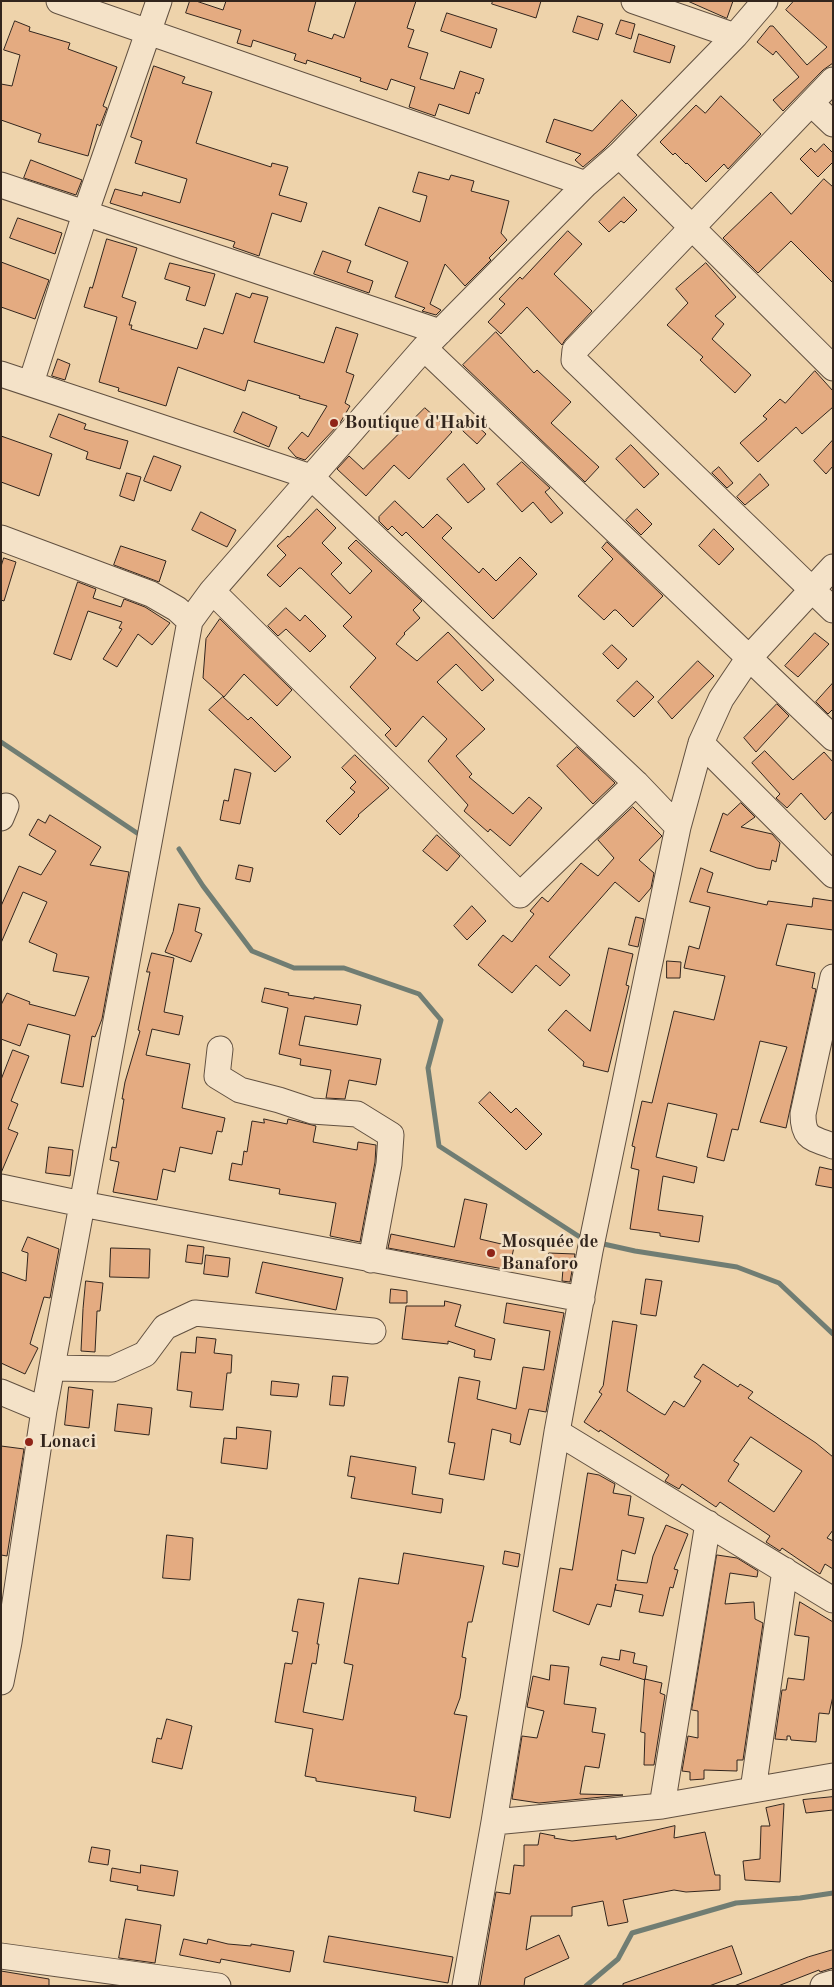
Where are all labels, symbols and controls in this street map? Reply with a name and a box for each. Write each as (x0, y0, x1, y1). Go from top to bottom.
place label: Boutique d'Habit (344, 412, 487, 434)
marker: Boutique d'Habit (328, 417, 340, 429)
place label: Mosquée de Banaforo (501, 1231, 599, 1275)
marker: Mosquée de Banaforo (485, 1247, 497, 1259)
place label: Lonaci (39, 1431, 96, 1453)
marker: Lonaci (23, 1436, 35, 1448)

